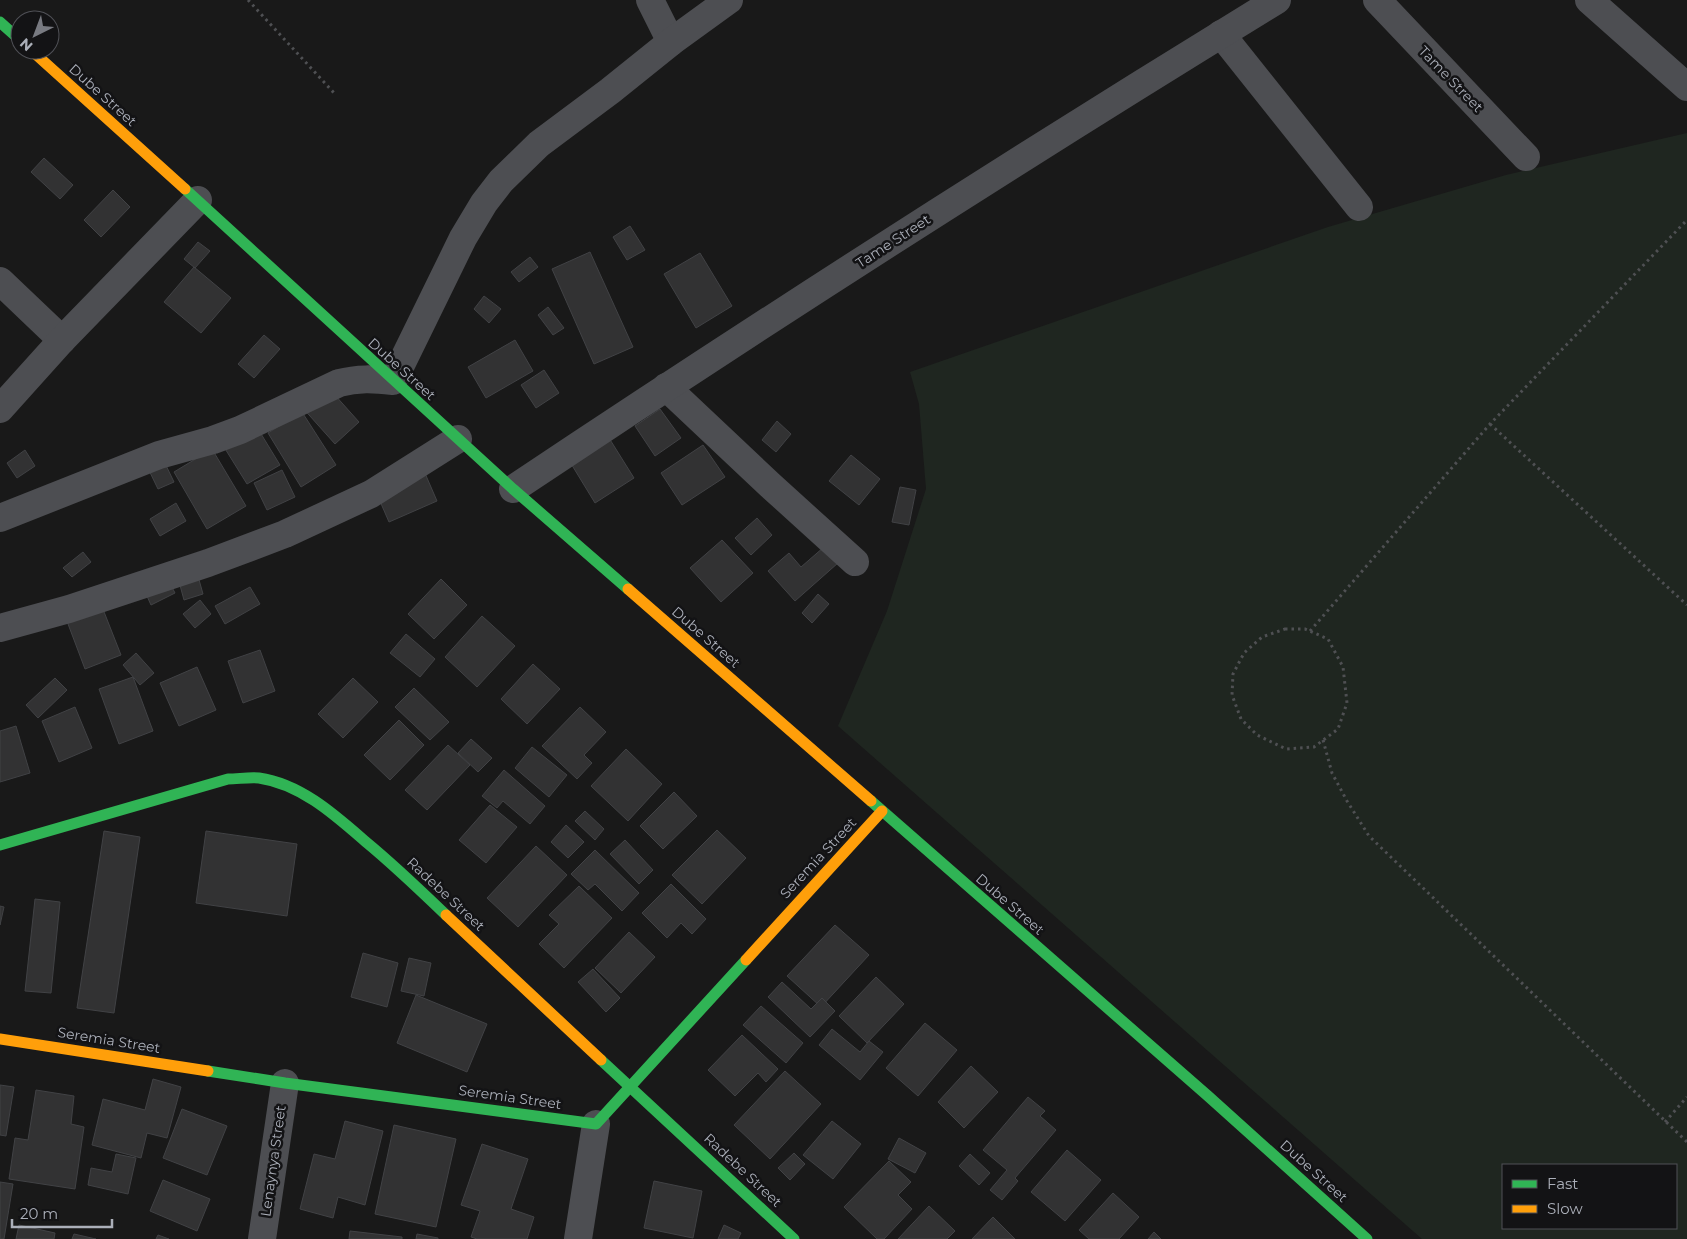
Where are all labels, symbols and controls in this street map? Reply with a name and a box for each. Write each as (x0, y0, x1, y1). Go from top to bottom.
north arrow (10, 10, 60, 60)
text: N (16, 34, 37, 55)
street label: Tame Street (1415, 42, 1487, 116)
street label: Dube Street (65, 60, 141, 130)
street label: Tame Street (852, 210, 934, 272)
street label: Dube Street (364, 334, 440, 404)
street label: Dube Street (668, 602, 744, 672)
street label: Seremia Street (776, 814, 860, 902)
street label: Radebe Street (403, 853, 489, 935)
street label: Dube Street (972, 869, 1048, 939)
street label: Seremia Street (56, 1023, 162, 1057)
street label: Seremia Street (457, 1081, 563, 1113)
street label: Lenaynya Street (256, 1104, 290, 1218)
street label: Radebe Street (700, 1129, 786, 1211)
street label: Dube Street (1276, 1136, 1352, 1206)
legend (1502, 1164, 1677, 1229)
text: Fast (1547, 1174, 1578, 1193)
scale bar (12, 1196, 112, 1228)
text: Slow (1547, 1199, 1583, 1218)
text: 20 m (20, 1204, 58, 1223)

